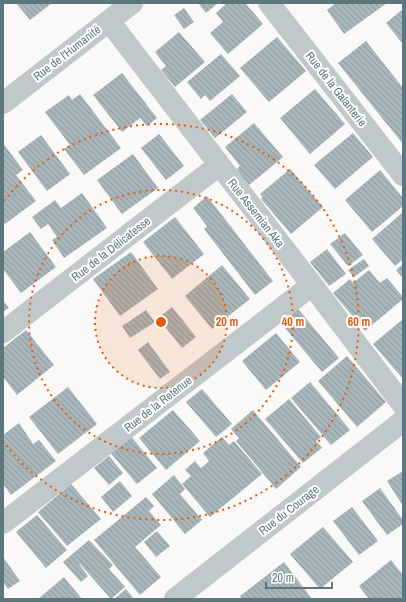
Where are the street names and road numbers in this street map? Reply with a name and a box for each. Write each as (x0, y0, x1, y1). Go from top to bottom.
street label: Rue de l'Humanité (30, 22, 104, 84)
street label: Rue de la Galanterie (302, 48, 370, 130)
street label: Rue Assemian Aka (224, 175, 288, 251)
street label: Rue de la Délicatesse (68, 213, 154, 285)
street label: Rue de la Retenue (121, 372, 195, 436)
street label: Rue du Courage (256, 481, 322, 539)

